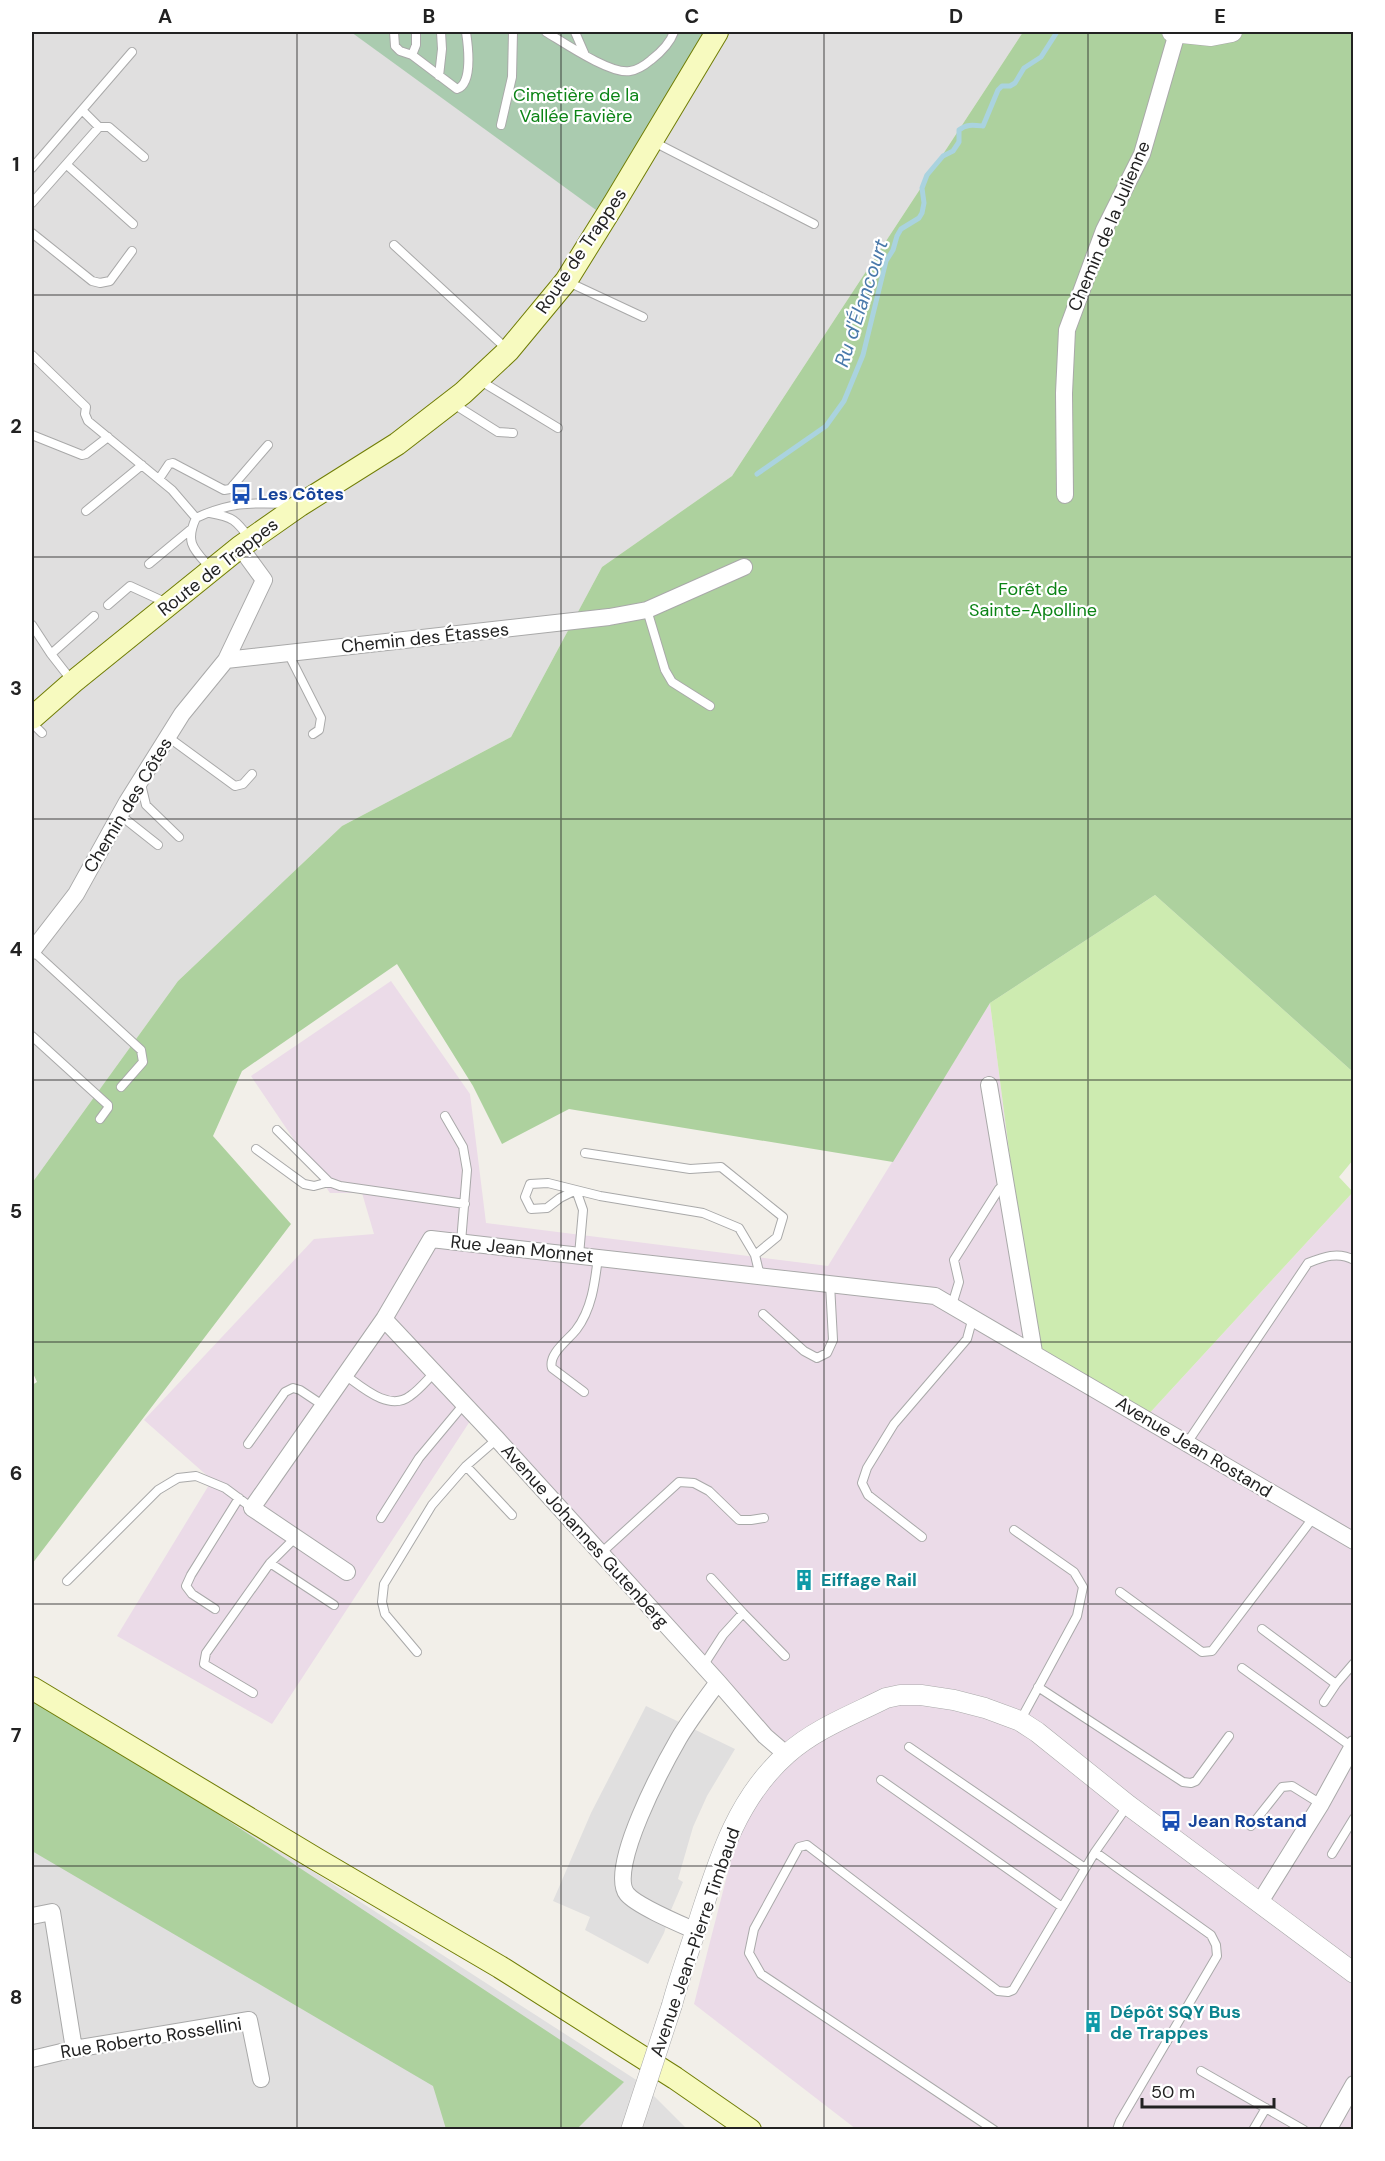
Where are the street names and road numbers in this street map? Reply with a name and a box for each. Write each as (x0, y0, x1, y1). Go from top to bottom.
street label: Chemin de la Julienne (1062, 137, 1156, 315)
street label: Route de Trappes (530, 184, 632, 318)
street label: Route de Trappes (153, 512, 283, 622)
street label: Chemin des Étasses (340, 617, 510, 659)
street label: Chemin des Côtes (78, 733, 178, 877)
street label: Rue Jean Monnet (449, 1230, 595, 1268)
street label: Avenue Jean Rostand (1112, 1391, 1276, 1503)
street label: Avenue Johannes Gutenberg (496, 1439, 674, 1633)
street label: Avenue Jean-Pierre Timbaud (644, 1824, 746, 2060)
street label: Rue Roberto Rossellini (59, 2012, 243, 2064)

